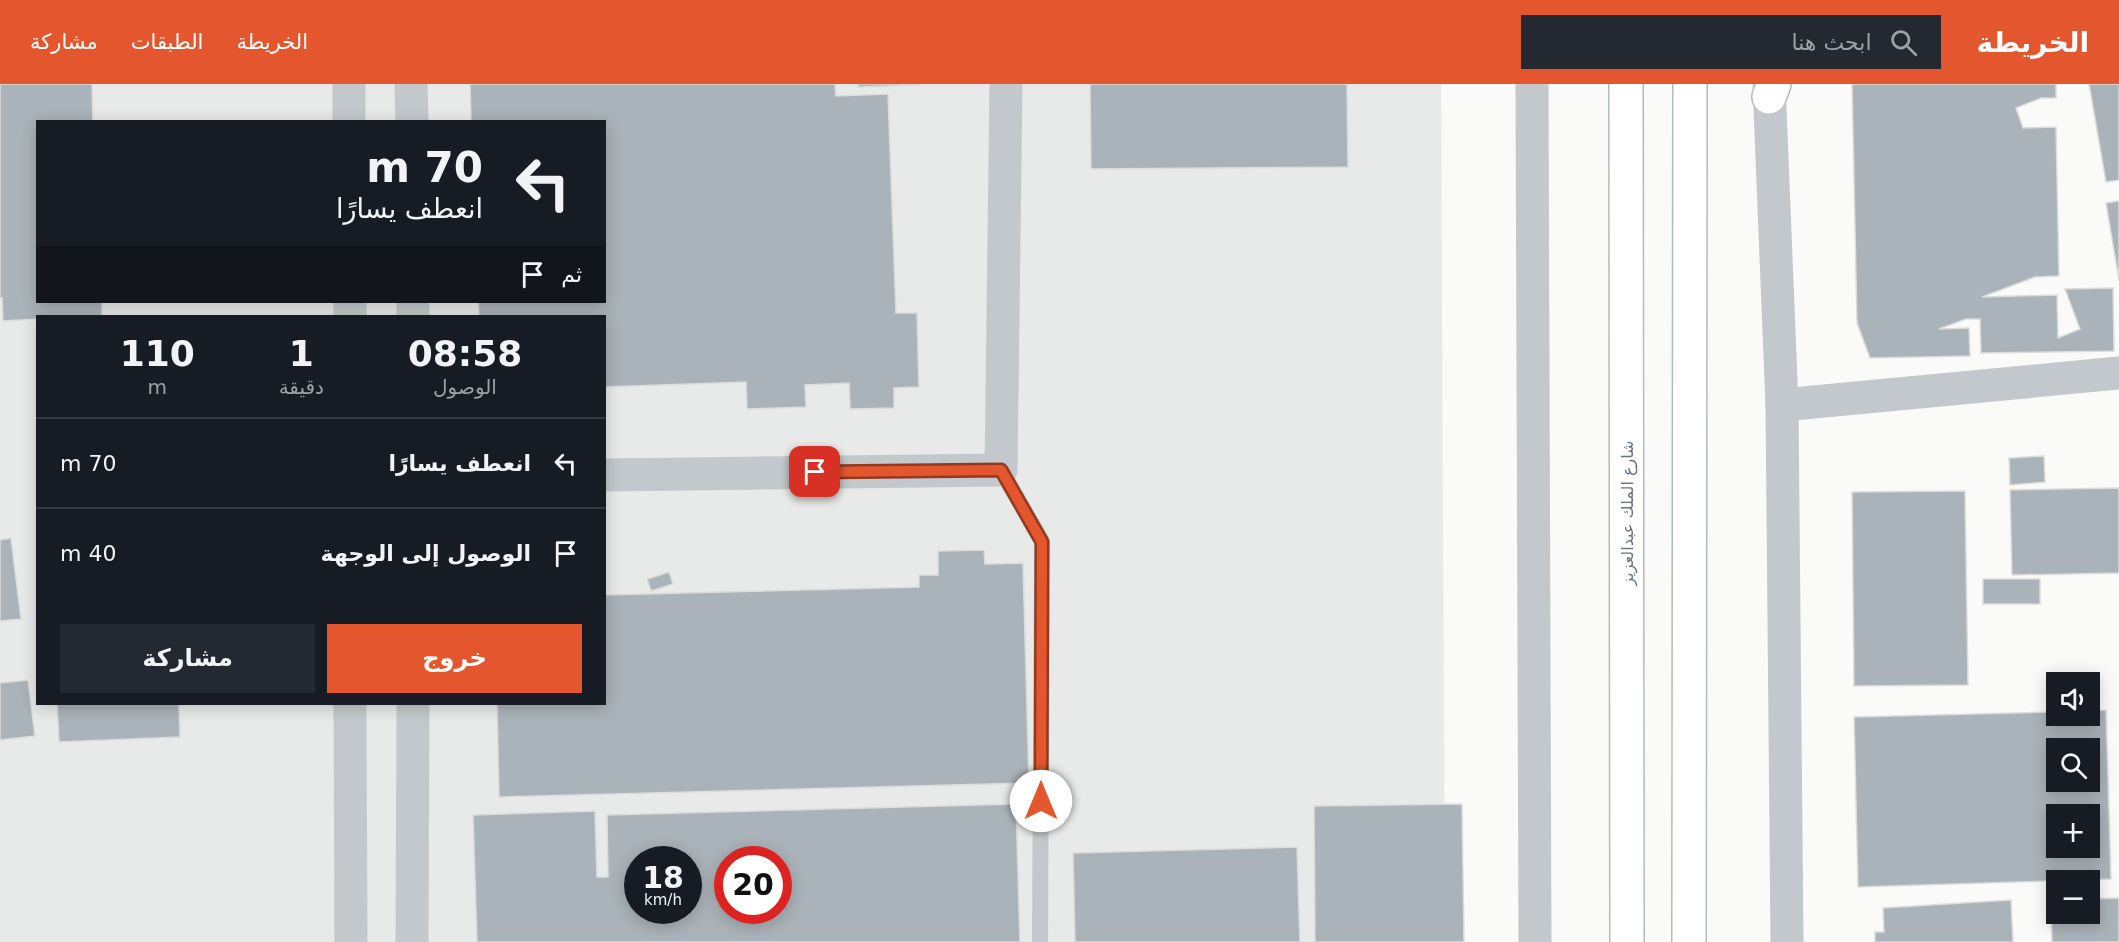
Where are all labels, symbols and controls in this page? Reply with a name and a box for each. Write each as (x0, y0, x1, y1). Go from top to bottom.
search box (1521, 15, 1941, 69)
icon: search (1887, 26, 1920, 59)
text: الخريطة (1977, 26, 2089, 59)
text: مشاركة (30, 30, 98, 54)
text: الطبقات (131, 30, 203, 54)
text: الخريطة (236, 30, 308, 54)
text: ابحث هنا (1792, 30, 1872, 55)
text: 70 m (366, 143, 483, 192)
icon: left (504, 144, 582, 222)
text: انعطف يسارًا (336, 193, 483, 224)
icon: arrive (516, 258, 549, 291)
text: ثم (561, 262, 582, 287)
text: 110 (120, 333, 195, 374)
text: 1 (289, 333, 314, 374)
text: 08:58 (408, 333, 522, 374)
text: m (148, 375, 167, 399)
text: دقيقة (279, 375, 324, 399)
text: الوصول (433, 375, 497, 399)
street label: شارع الملك عبدالعزيز (1618, 441, 1638, 587)
pin (789, 446, 840, 497)
icon: left (549, 447, 582, 480)
text: 70 m (60, 451, 116, 476)
text: انعطف يسارًا (388, 451, 531, 476)
icon: arrive (798, 455, 831, 488)
icon: arrive (549, 537, 582, 570)
text: 40 m (60, 541, 116, 566)
text: الوصول إلى الوجهة (321, 541, 531, 566)
button: مشاركة (60, 624, 315, 693)
button: خروج (327, 624, 582, 693)
map controls (2046, 672, 2100, 924)
button: sound (2046, 672, 2100, 726)
button: search (2046, 738, 2100, 792)
position arrow (1009, 769, 1073, 833)
button: + (2046, 804, 2100, 858)
speed limit sign: 20 (714, 846, 792, 924)
text: 18 (642, 860, 684, 895)
button: − (2046, 870, 2100, 924)
text: km/h (644, 891, 682, 909)

